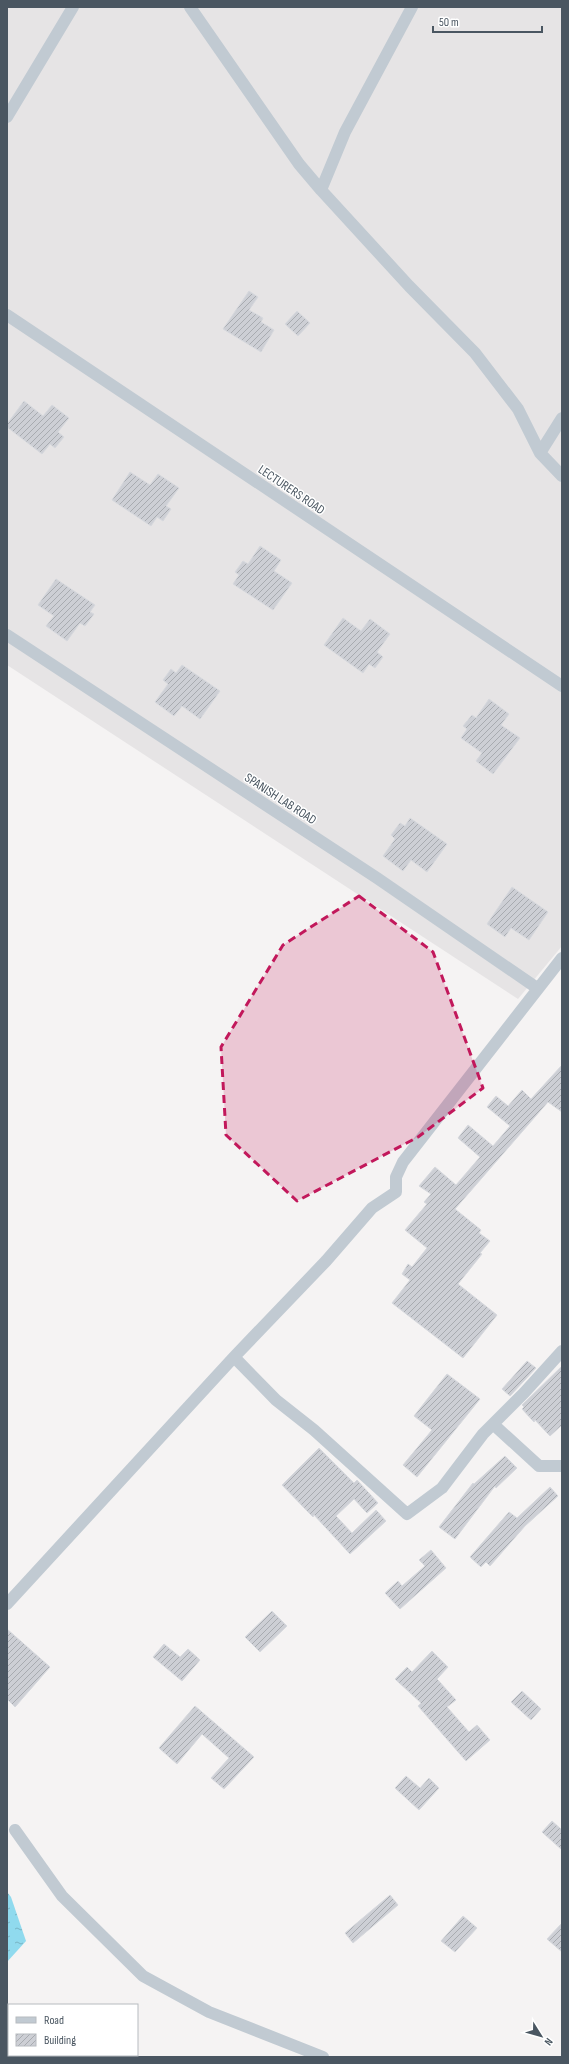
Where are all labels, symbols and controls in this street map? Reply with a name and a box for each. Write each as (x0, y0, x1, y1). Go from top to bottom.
scale bar (433, 8, 542, 34)
text: 50 m (439, 15, 459, 30)
street label: LECTURERS ROAD (255, 462, 328, 518)
street label: SPANISH LAB ROAD (242, 770, 319, 828)
legend (8, 2004, 138, 2056)
text: Road (44, 2013, 64, 2028)
north arrow (521, 2016, 561, 2056)
text: Building (44, 2033, 76, 2048)
text: N (542, 2035, 556, 2048)

